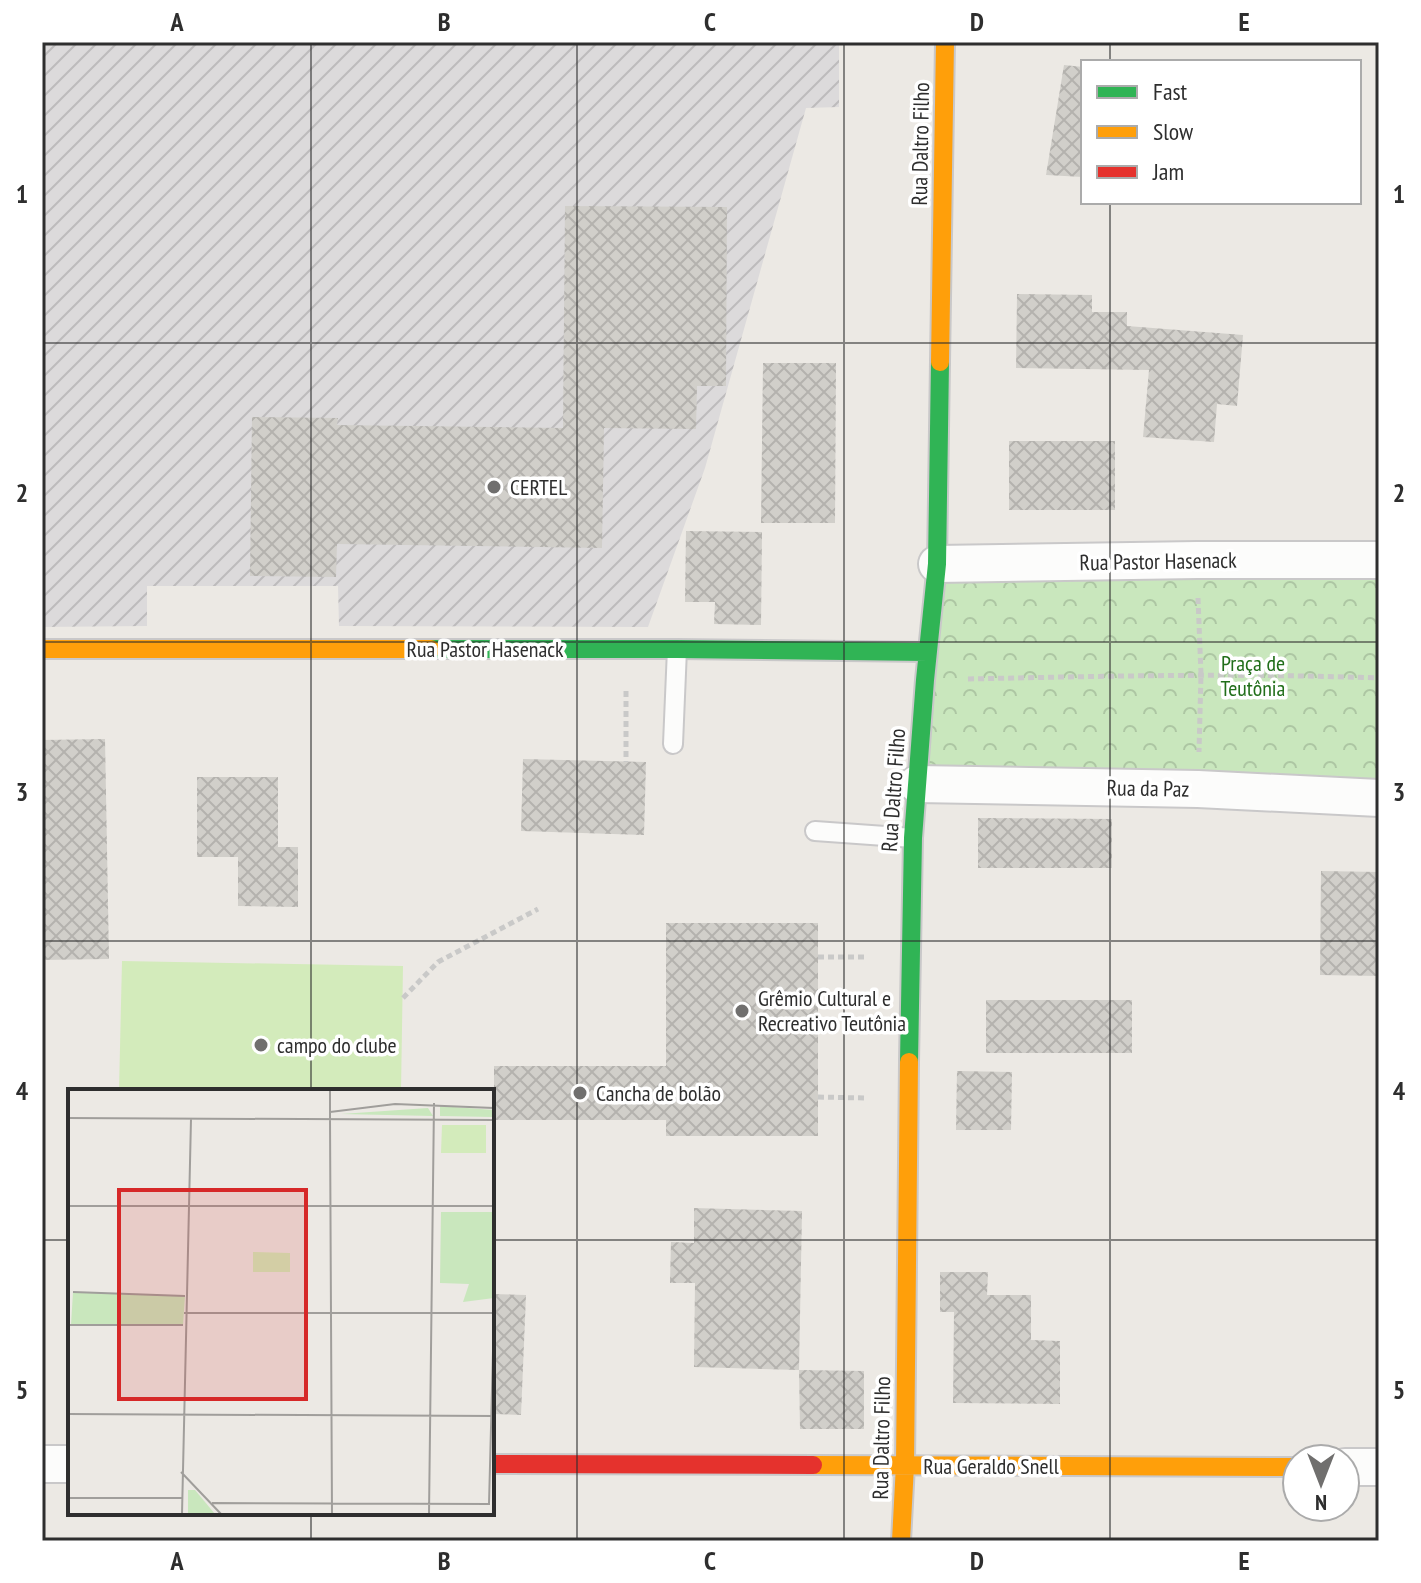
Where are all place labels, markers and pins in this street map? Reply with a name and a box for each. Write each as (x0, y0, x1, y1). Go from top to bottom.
place label: CERTEL (510, 473, 567, 501)
marker: CERTEL (485, 478, 503, 496)
place label: Grêmio Cultural e Recreativo Teutônia (758, 984, 906, 1037)
marker: Grêmio Cultural e Recreativo Teutônia (733, 1002, 751, 1020)
place label: campo do clube (277, 1031, 397, 1059)
marker: campo do clube (252, 1036, 270, 1054)
place label: Cancha de bolão (596, 1079, 721, 1107)
marker: Cancha de bolão (571, 1084, 589, 1102)

